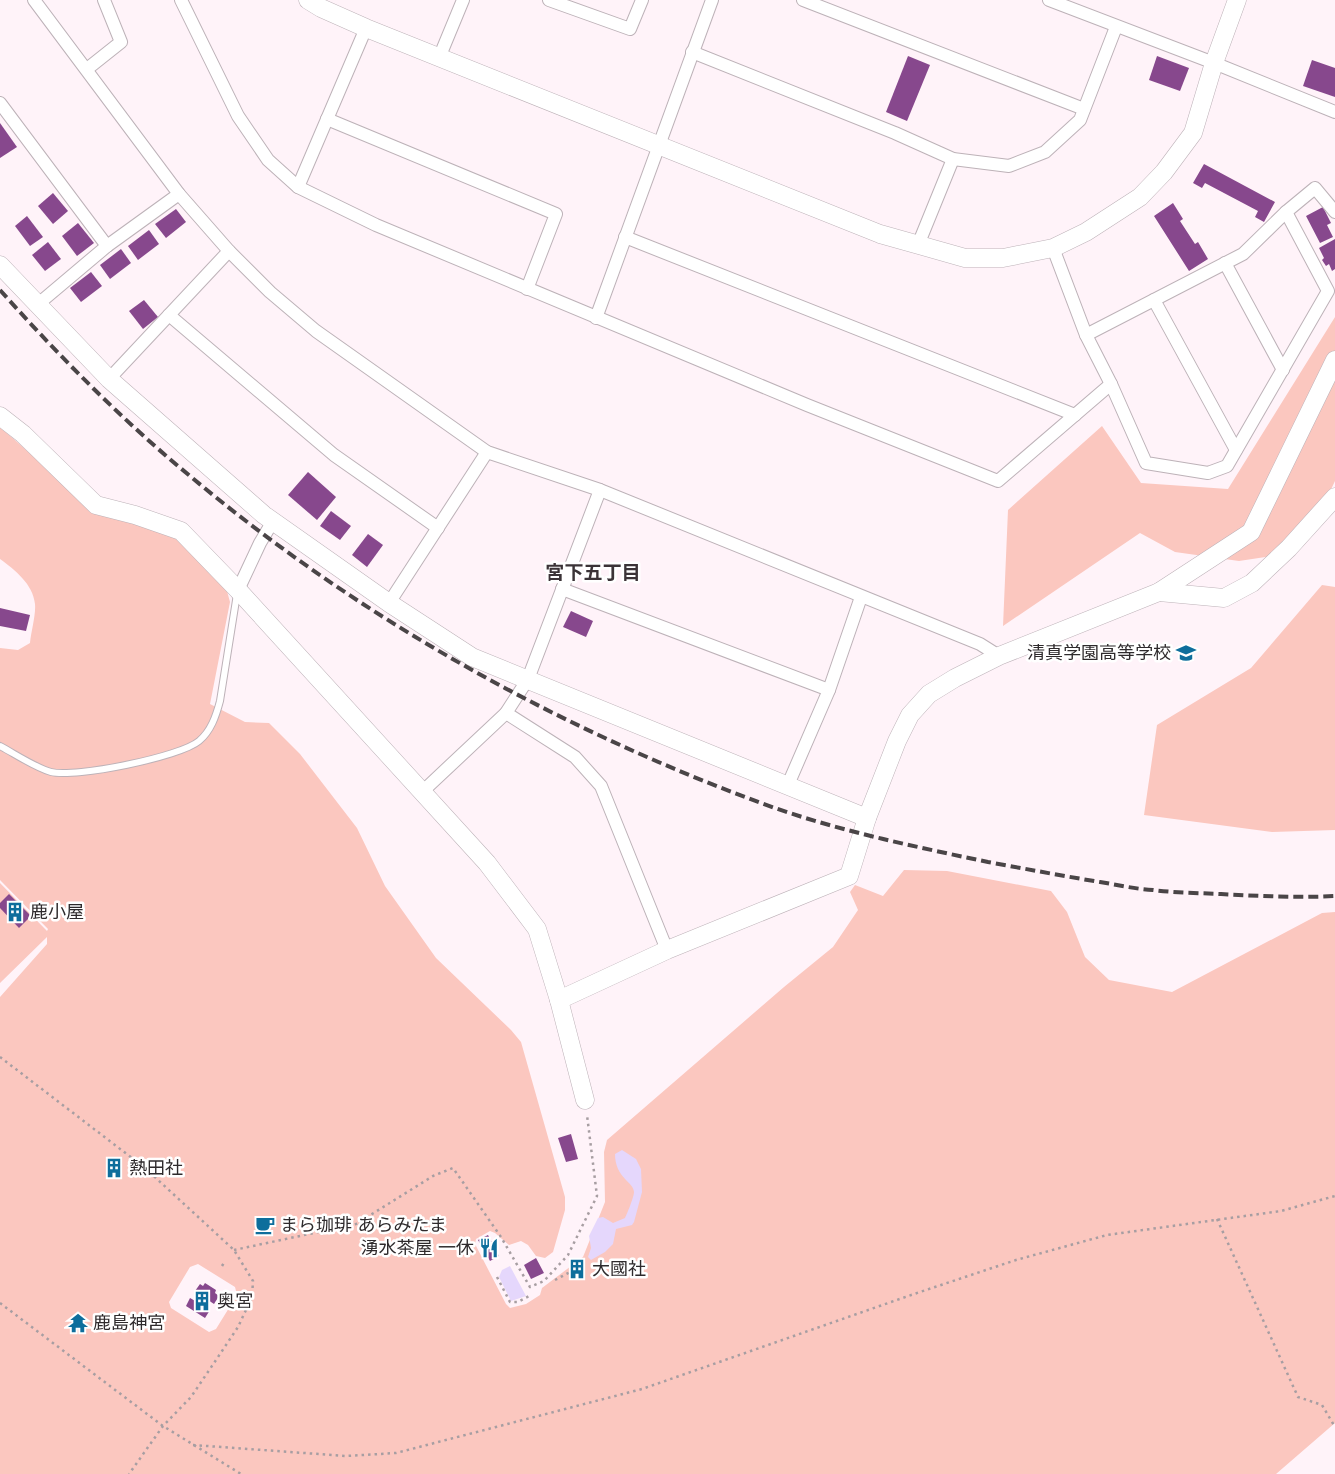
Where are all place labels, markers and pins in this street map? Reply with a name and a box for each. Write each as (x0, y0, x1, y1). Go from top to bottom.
place label: 清真学園高等学校 (1027, 640, 1171, 666)
school or university icon: 清真学園高等学校 (1175, 642, 1197, 664)
place label: 鹿小屋 (30, 899, 84, 925)
building icon: 鹿小屋 (4, 901, 26, 923)
place label: 熱田社 (129, 1155, 183, 1181)
building icon: 熱田社 (103, 1157, 125, 1179)
place label: まら珈琲 あらみたま (280, 1212, 447, 1238)
cafe icon: まら珈琲 あらみたま (254, 1214, 276, 1236)
place label: 湧水茶屋 一休 (361, 1235, 474, 1261)
restaurant icon: 湧水茶屋 一休 (478, 1237, 500, 1259)
place label: 大國社 (592, 1256, 646, 1282)
building icon: 大國社 (566, 1258, 588, 1280)
place label: 奥宮 (217, 1288, 253, 1314)
building icon: 奥宮 (191, 1290, 213, 1312)
place label: 鹿島神宮 (93, 1310, 165, 1336)
temple icon: 鹿島神宮 (67, 1312, 89, 1334)

